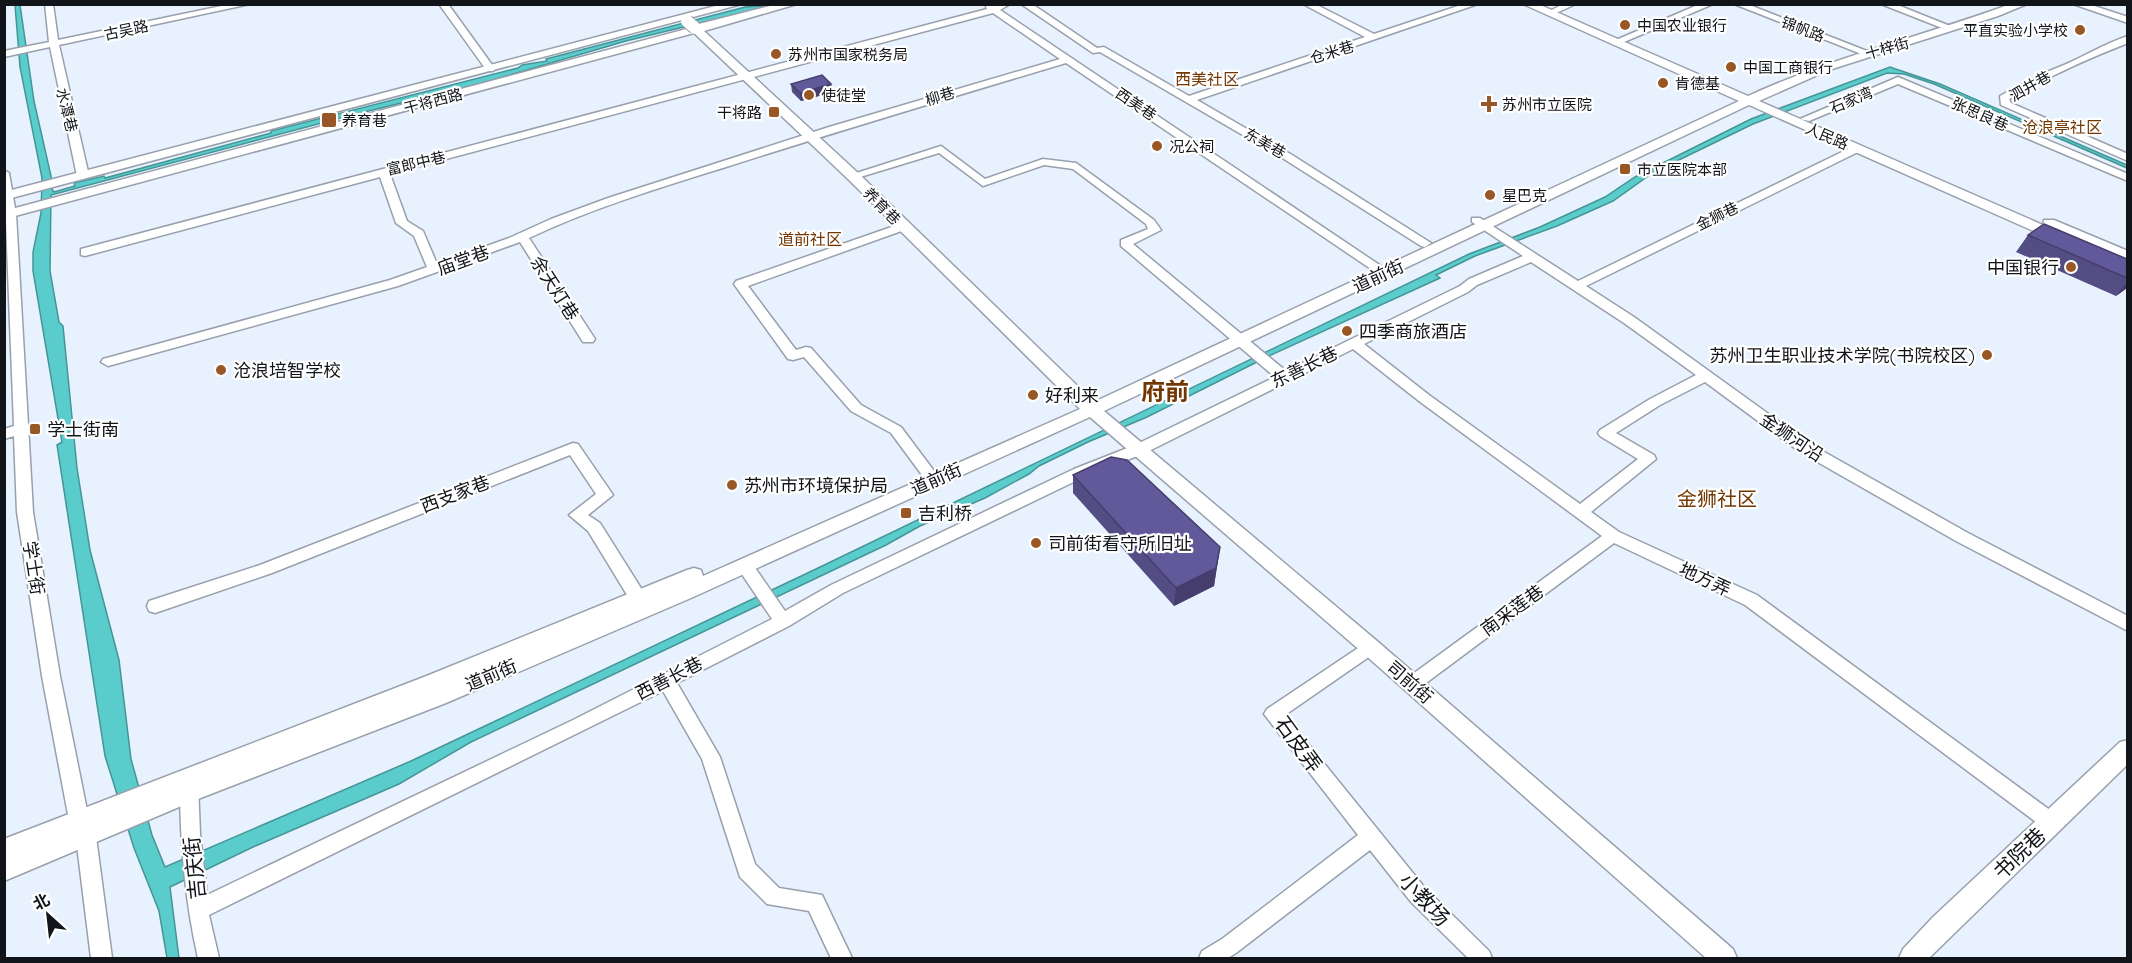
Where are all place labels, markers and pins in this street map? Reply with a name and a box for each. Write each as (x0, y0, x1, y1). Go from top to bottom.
place label: 中国农业银行 (1637, 16, 1727, 35)
marker: 中国农业银行 (1618, 18, 1632, 32)
place label: 平直实验小学校 (1963, 21, 2068, 40)
marker: 平直实验小学校 (2073, 23, 2087, 37)
place label: 苏州市国家税务局 (788, 45, 908, 64)
marker: 苏州市国家税务局 (769, 47, 783, 61)
place label: 中国工商银行 (1743, 58, 1833, 77)
marker: 中国工商银行 (1724, 60, 1738, 74)
place label: 肯德基 (1675, 74, 1720, 93)
marker: 肯德基 (1656, 76, 1670, 90)
place label: 使徒堂 (821, 86, 866, 105)
marker: 使徒堂 (802, 88, 816, 102)
marker: 苏州市立医院 (1480, 95, 1498, 113)
place label: 苏州市立医院 (1502, 95, 1592, 114)
place label: 干将路 (717, 103, 762, 122)
marker: 干将路 (767, 105, 781, 119)
marker: 养育巷 (320, 111, 338, 129)
place label: 养育巷 (342, 111, 387, 130)
place label: 况公祠 (1169, 137, 1214, 156)
marker: 况公祠 (1150, 139, 1164, 153)
place label: 市立医院本部 (1637, 160, 1727, 179)
marker: 市立医院本部 (1618, 162, 1632, 176)
place label: 星巴克 (1502, 186, 1547, 205)
marker: 星巴克 (1483, 188, 1497, 202)
place label: 中国银行 (1987, 256, 2059, 279)
marker: 中国银行 (2064, 260, 2078, 274)
place label: 四季商旅酒店 (1359, 320, 1467, 343)
marker: 四季商旅酒店 (1340, 324, 1354, 338)
place label: 苏州卫生职业技术学院(书院校区) (1710, 344, 1975, 367)
marker: 苏州卫生职业技术学院(书院校区) (1980, 348, 1994, 362)
place label: 沧浪培智学校 (233, 359, 341, 382)
marker: 沧浪培智学校 (214, 363, 228, 377)
place label: 好利来 (1045, 384, 1099, 407)
marker: 好利来 (1026, 388, 1040, 402)
place label: 学士街南 (47, 418, 119, 441)
marker: 学士街南 (28, 422, 42, 436)
place label: 苏州市环境保护局 (744, 474, 888, 497)
marker: 苏州市环境保护局 (725, 478, 739, 492)
place label: 吉利桥 (918, 502, 972, 525)
marker: 吉利桥 (899, 506, 913, 520)
place label: 司前街看守所旧址 (1048, 532, 1192, 555)
marker: 司前街看守所旧址 (1029, 536, 1043, 550)

